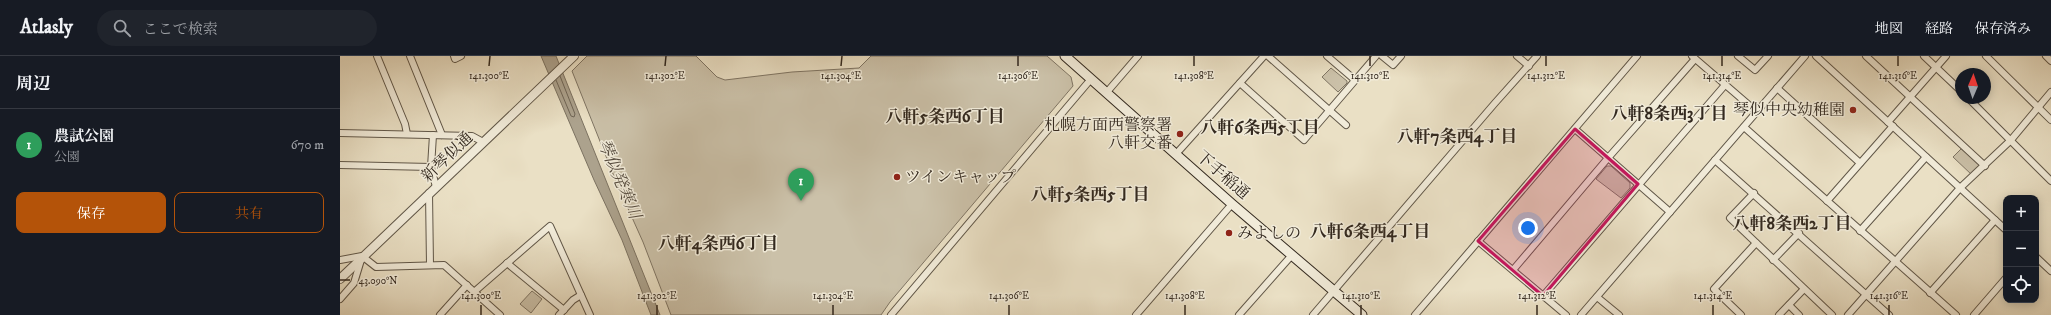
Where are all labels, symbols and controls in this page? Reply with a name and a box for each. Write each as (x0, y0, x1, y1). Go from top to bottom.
search box (97, 10, 377, 46)
text: Atlasly (20, 16, 73, 39)
icon: search (111, 17, 133, 39)
text: ここで検索 (143, 20, 218, 39)
text: 地図 (1875, 20, 1903, 38)
text: 経路 (1925, 20, 1953, 38)
text: 保存済み (1975, 20, 2031, 38)
north arrow (1955, 68, 1991, 104)
text: 141.300°E (469, 70, 509, 82)
text: 141.302°E (645, 70, 685, 82)
text: 141.304°E (821, 70, 861, 82)
text: 141.306°E (998, 70, 1038, 82)
text: 141.308°E (1174, 70, 1214, 82)
text: 141.310°E (1351, 70, 1389, 82)
text: 141.312°E (1527, 70, 1565, 82)
text: 141.314°E (1703, 70, 1741, 82)
text: 141.316°E (1879, 70, 1917, 82)
text: 周辺 (16, 73, 50, 95)
place label: 琴似中央幼稚園 (1733, 100, 1845, 120)
district label: 八軒8条西3丁目 (1611, 103, 1727, 125)
marker: 琴似中央幼稚園 (1848, 105, 1858, 115)
district label: 八軒5条西6丁目 (885, 106, 1005, 128)
place label: 札幌方面西警察署 八軒交番 (1044, 115, 1172, 153)
district label: 八軒6条西5丁目 (1200, 117, 1320, 139)
district label: 八軒7条西4丁目 (1397, 126, 1517, 148)
text: 農試公園 (54, 127, 114, 146)
street label: 新琴似通 (417, 128, 477, 186)
marker: 札幌方面西警察署 八軒交番 (1175, 129, 1185, 139)
water label: 琴似発寒川 (592, 136, 647, 224)
text: 1 (27, 137, 31, 153)
text: 670 m (291, 137, 324, 153)
street label: 下手稲通 (1192, 146, 1254, 204)
text: 公園 (54, 149, 80, 165)
place label: ツインキャップ (905, 167, 1016, 187)
pin: 1 (788, 168, 814, 201)
marker: ツインキャップ (892, 172, 902, 182)
district label: 八軒5条西5丁目 (1031, 184, 1149, 206)
button: 保存 (16, 192, 166, 233)
button: 共有 (174, 192, 324, 233)
map controls (2003, 195, 2039, 303)
button: + (2003, 195, 2039, 231)
district label: 八軒8条西2丁目 (1733, 213, 1851, 235)
your location (1518, 218, 1538, 238)
district label: 八軒6条西4丁目 (1310, 221, 1430, 243)
place label: みよしの (1237, 223, 1301, 243)
marker: みよしの (1224, 228, 1234, 238)
button: − (2003, 231, 2039, 267)
district label: 八軒4条西6丁目 (658, 233, 778, 255)
button: locate (2003, 267, 2039, 303)
text: 43.090°N (358, 275, 398, 287)
text: 141.300°E (461, 290, 501, 302)
text: 141.302°E (637, 290, 677, 302)
text: 141.304°E (813, 290, 853, 302)
text: 141.306°E (989, 290, 1029, 302)
text: 141.308°E (1165, 290, 1205, 302)
text: 141.310°E (1342, 290, 1380, 302)
text: 141.312°E (1518, 290, 1556, 302)
text: 141.314°E (1694, 290, 1732, 302)
text: 141.316°E (1870, 290, 1908, 302)

